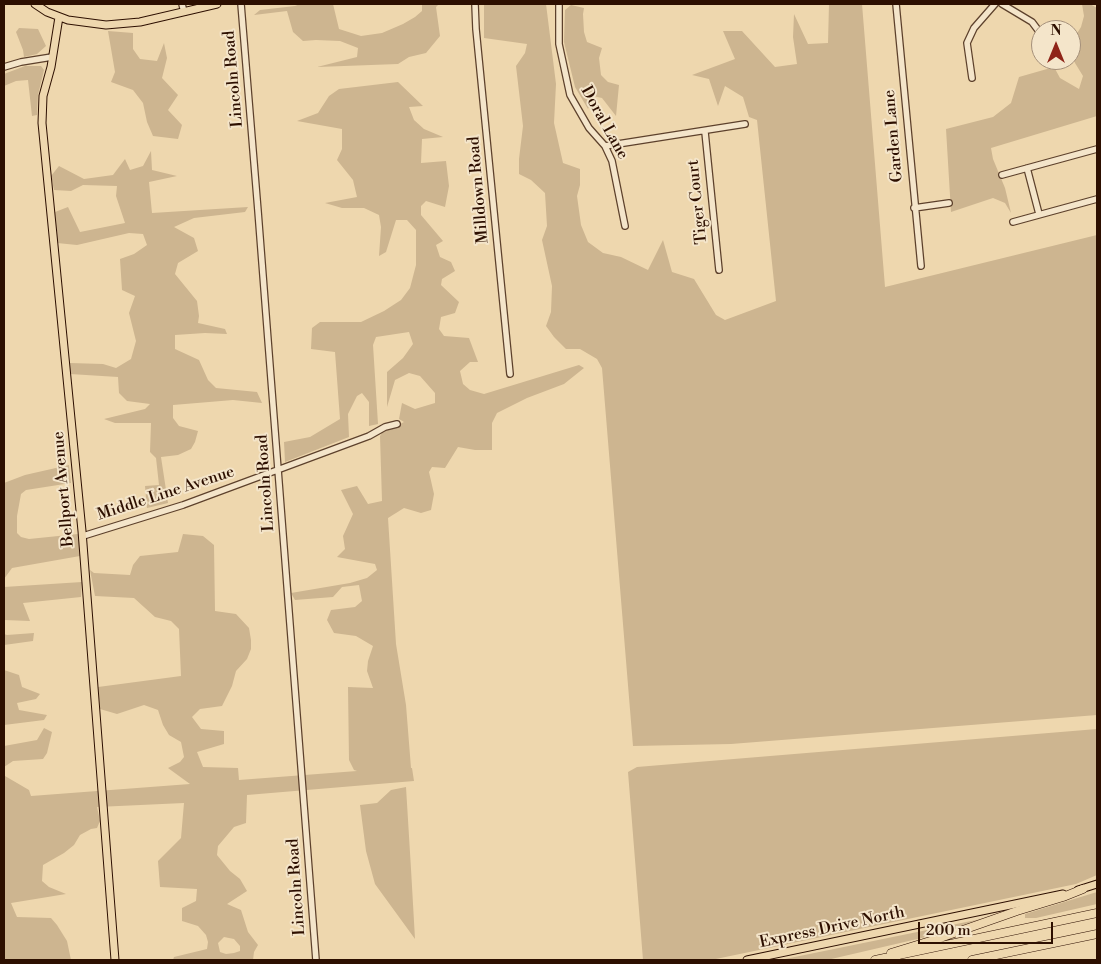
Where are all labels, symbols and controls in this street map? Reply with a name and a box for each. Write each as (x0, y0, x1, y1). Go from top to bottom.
north arrow (1031, 20, 1081, 70)
text: N (1050, 22, 1062, 40)
street label: Lincoln Road (220, 30, 248, 128)
street label: Doral Lane (576, 83, 632, 163)
street label: Garden Lane (880, 89, 908, 183)
street label: Milldown Road (465, 136, 493, 244)
street label: Tiger Court (684, 159, 712, 245)
street label: Bellport Avenue (49, 430, 79, 548)
street label: Lincoln Road (253, 434, 279, 532)
street label: Middle Line Avenue (95, 463, 237, 525)
street label: Lincoln Road (284, 838, 310, 936)
street label: Express Drive North (758, 903, 906, 953)
scale bar (921, 912, 1056, 944)
text: 200 m (926, 921, 971, 940)

